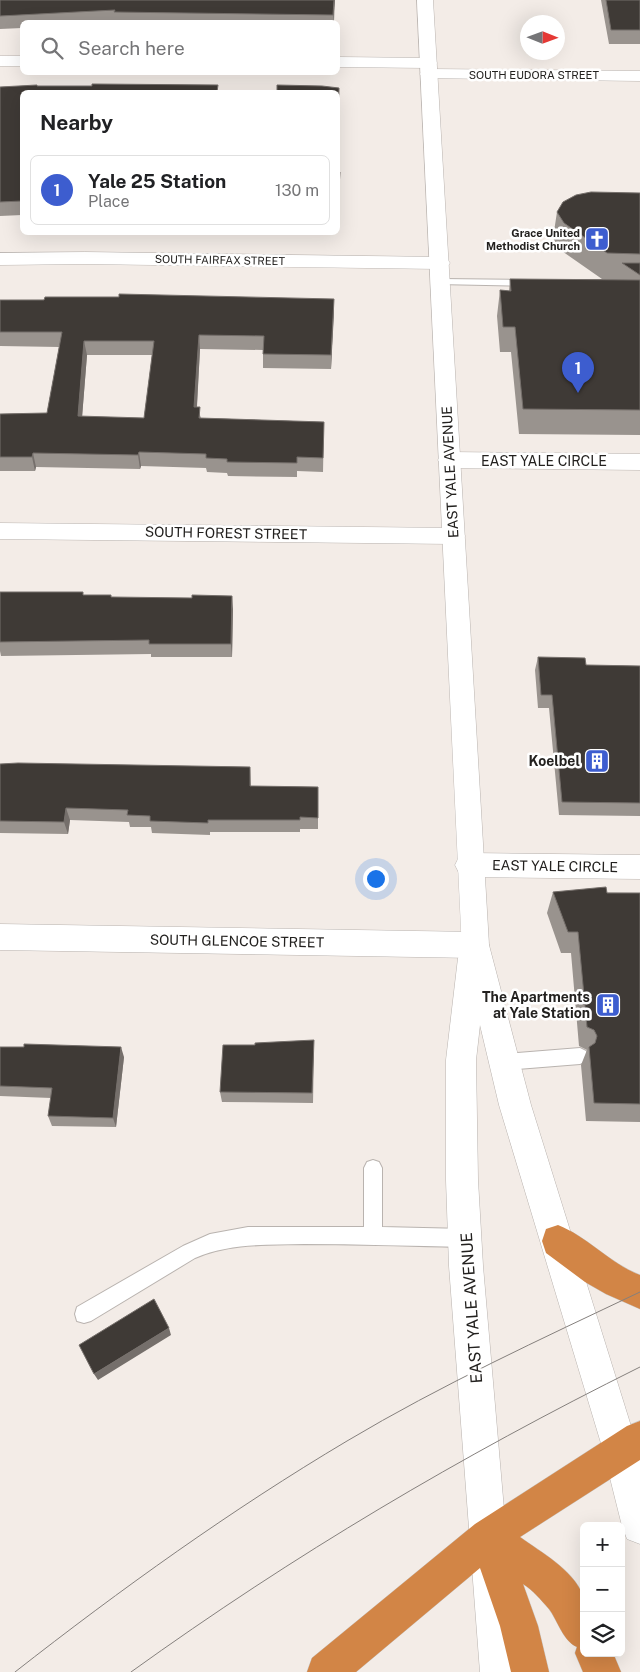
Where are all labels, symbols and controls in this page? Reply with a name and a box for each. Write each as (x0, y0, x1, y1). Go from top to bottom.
north arrow (520, 15, 565, 60)
search box (20, 20, 340, 75)
icon: search (38, 34, 66, 62)
text: Search here (78, 37, 185, 59)
street label: SOUTH EUDORA STREET (469, 69, 600, 81)
text: Nearby (40, 110, 113, 135)
text: Yale 25 Station (88, 170, 226, 192)
text: 1 (54, 181, 60, 200)
text: 130 m (275, 181, 319, 200)
text: Place (88, 192, 130, 211)
church icon: Grace United Methodist Church (584, 226, 610, 252)
place label: Grace United Methodist Church (486, 227, 580, 252)
street label: SOUTH FAIRFAX STREET (155, 253, 286, 267)
pin: 1 (562, 352, 594, 393)
street label: EAST YALE AVENUE (439, 406, 461, 538)
street label: EAST YALE CIRCLE (481, 453, 607, 469)
street label: SOUTH FOREST STREET (145, 524, 307, 542)
building icon: Koelbel (584, 748, 610, 774)
place label: Koelbel (529, 753, 580, 769)
street label: EAST YALE CIRCLE (492, 857, 618, 875)
your location (363, 866, 389, 892)
street label: SOUTH GLENCOE STREET (150, 931, 324, 951)
place label: The Apartments at Yale Station (482, 989, 590, 1021)
building icon: The Apartments at Yale Station (595, 992, 621, 1018)
street label: EAST YALE AVENUE (457, 1232, 486, 1384)
map controls (580, 1522, 625, 1657)
button: + (580, 1522, 625, 1567)
button: − (580, 1567, 625, 1612)
button: layers (580, 1612, 625, 1657)

